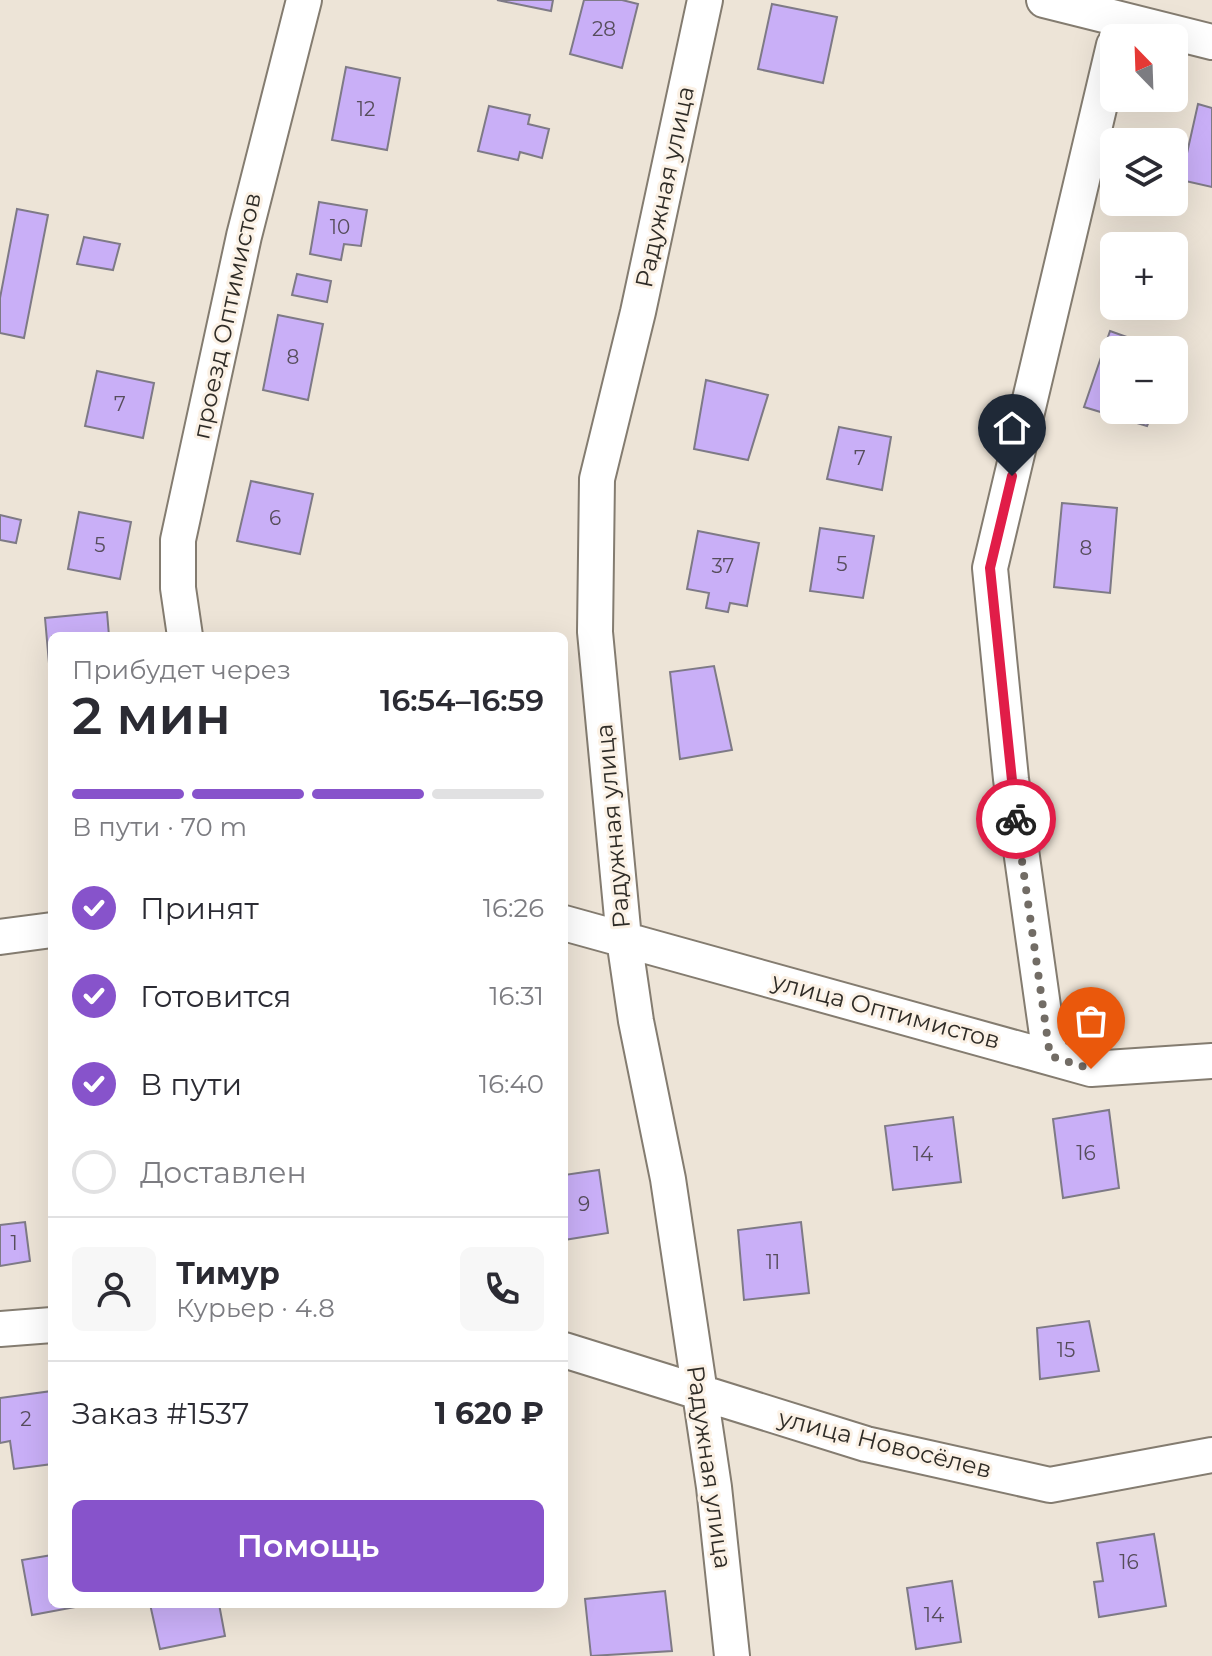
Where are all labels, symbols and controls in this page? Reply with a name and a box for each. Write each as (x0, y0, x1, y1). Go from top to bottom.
house number: 28 (592, 17, 616, 41)
north arrow (1100, 24, 1188, 112)
map controls (1100, 24, 1188, 424)
street label: Радужная улица (629, 84, 700, 290)
house number: 12 (357, 97, 375, 121)
button: layers (1100, 128, 1188, 216)
street label: проезд Оптимистов (186, 190, 267, 442)
house number: 10 (330, 215, 350, 239)
button: + (1100, 232, 1188, 320)
button: − (1100, 336, 1188, 424)
house number: 8 (287, 345, 299, 369)
house number: 7 (114, 392, 126, 416)
pin (978, 394, 1046, 476)
icon: home (990, 406, 1034, 450)
house number: 7 (854, 446, 866, 470)
house number: 6 (269, 506, 281, 530)
house number: 5 (94, 533, 106, 557)
house number: 8 (1080, 536, 1092, 560)
house number: 5 (836, 552, 848, 576)
house number: 37 (712, 554, 734, 578)
text: Прибудет через (72, 654, 291, 686)
text: 16:54–16:59 (380, 682, 544, 719)
text: 2 мин (72, 684, 231, 747)
street label: Радужная улица (589, 723, 636, 929)
courier (976, 779, 1056, 859)
icon: bike (994, 797, 1038, 841)
text: В пути · 70 m (72, 811, 247, 843)
icon: check (72, 886, 116, 930)
text: Принят (140, 890, 259, 927)
text: 16:26 (483, 892, 544, 924)
street label: улица Оптимистов (768, 966, 1003, 1055)
icon: check (72, 974, 116, 1018)
text: Готовится (140, 978, 292, 1015)
text: 16:31 (489, 980, 544, 1012)
pin (1057, 987, 1125, 1069)
icon: bag (1069, 999, 1113, 1043)
icon: check (72, 1062, 116, 1106)
text: В пути (140, 1066, 242, 1103)
text: 16:40 (479, 1068, 544, 1100)
house number: 16 (1076, 1141, 1096, 1165)
house number: 14 (913, 1142, 933, 1166)
text: Доставлен (140, 1154, 307, 1191)
house number: 9 (578, 1192, 590, 1216)
house number: 1 (10, 1231, 18, 1255)
button: person (72, 1247, 156, 1331)
button: phone (460, 1247, 544, 1331)
house number: 11 (766, 1250, 780, 1274)
text: Тимур (176, 1255, 280, 1292)
text: Курьер · 4.8 (176, 1292, 335, 1324)
house number: 15 (1057, 1338, 1075, 1362)
street label: Радужная улица (681, 1363, 738, 1570)
text: Заказ #1537 (72, 1395, 249, 1432)
text: 1 620 ₽ (435, 1395, 544, 1432)
street label: улица Новосёлев (775, 1403, 995, 1484)
house number: 2 (20, 1407, 32, 1431)
button: Помощь (72, 1500, 544, 1592)
house number: 16 (1119, 1550, 1139, 1574)
house number: 14 (924, 1603, 944, 1627)

